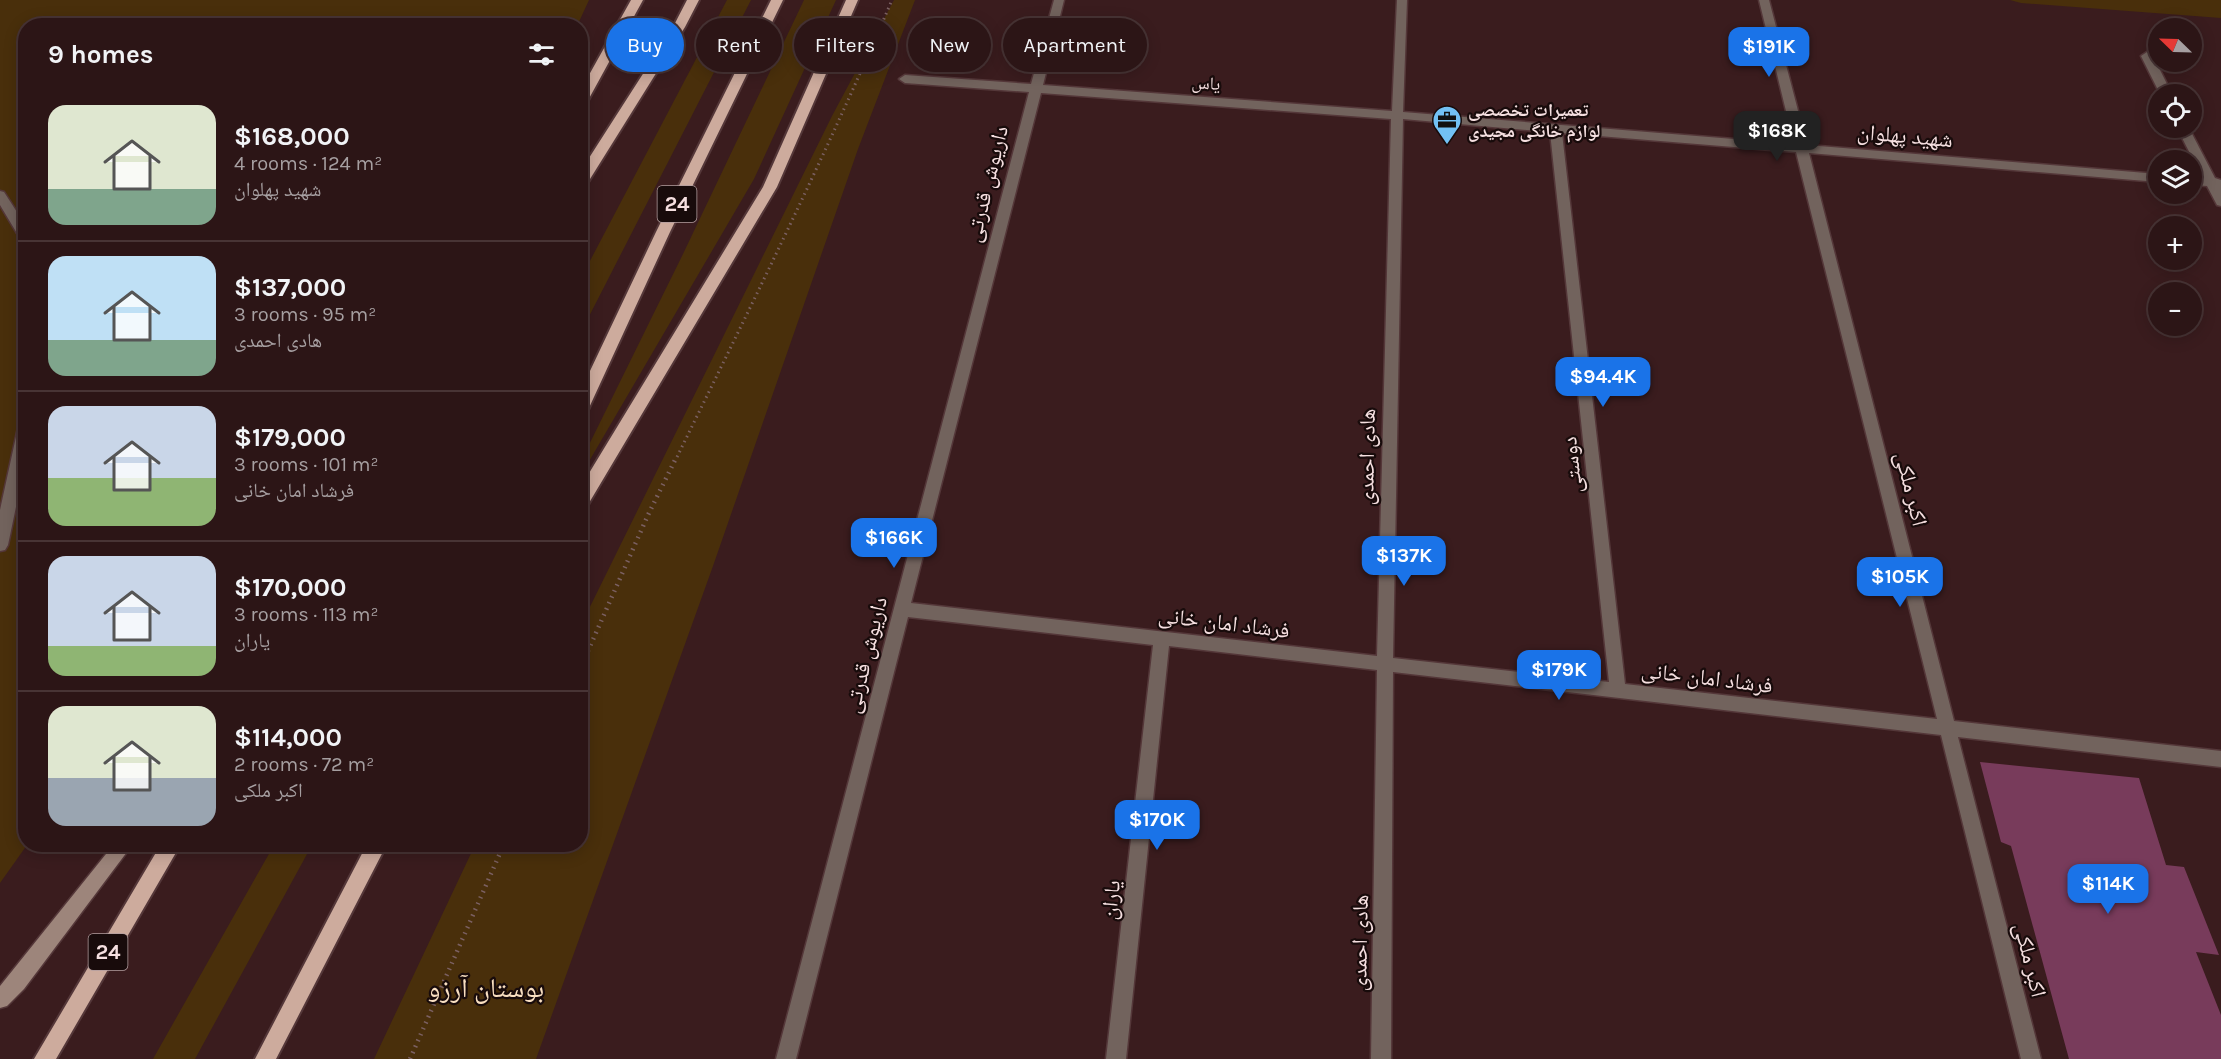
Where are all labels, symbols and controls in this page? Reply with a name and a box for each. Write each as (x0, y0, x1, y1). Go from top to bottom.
chip: Buy (606, 18, 684, 72)
chip: Rent (696, 18, 782, 72)
chip: Filters (794, 18, 896, 72)
chip: New (908, 18, 991, 72)
chip: Apartment (1003, 18, 1147, 72)
north arrow (2148, 18, 2202, 72)
map controls (2148, 18, 2202, 336)
pin: $191K (1727, 27, 1811, 78)
text: $191K (1742, 35, 1796, 58)
icon: filters (525, 38, 558, 71)
text: 9 homes (48, 39, 154, 70)
street label: یاس (1191, 71, 1221, 95)
button: locate (2148, 84, 2202, 138)
place label: تعمیرات تخصصی لوازم خانگی مجیدی (1468, 99, 1600, 143)
office icon: تعمیرات تخصصی لوازم خانگی مجیدی (1431, 104, 1463, 146)
pin: $168K (1735, 111, 1819, 162)
text: $168K (1747, 119, 1807, 142)
street label: شهید پهلوان (1856, 119, 1954, 153)
text: $168,000 (234, 121, 350, 152)
street label: داریوش قدرتی (960, 123, 1014, 245)
icon: home (96, 129, 168, 201)
button: layers (2148, 150, 2202, 204)
text: 4 rooms · 124 m² (234, 152, 382, 175)
text: شهید پهلوان (234, 178, 321, 201)
road number: 24 (658, 186, 696, 222)
button: + (2148, 216, 2202, 270)
text: $137,000 (234, 272, 346, 303)
icon: home (96, 280, 168, 352)
button: − (2148, 282, 2202, 336)
text: 3 rooms · 95 m² (234, 303, 376, 326)
text: هادی احمدی (234, 329, 322, 352)
pin: $94.4K (1554, 357, 1652, 408)
text: $94.4K (1569, 365, 1637, 388)
street label: هادی احمدی (1353, 408, 1381, 506)
text: $179,000 (234, 422, 346, 453)
icon: home (96, 430, 168, 502)
street label: دوستی (1556, 435, 1588, 495)
street label: اکبر ملکی (1889, 449, 1933, 529)
text: 3 rooms · 101 m² (234, 453, 379, 476)
text: فرشاد امان خانی (234, 479, 354, 502)
pin: $166K (852, 518, 936, 569)
text: $166K (865, 526, 923, 549)
pin: $137K (1362, 536, 1446, 587)
text: $137K (1376, 544, 1432, 567)
pin: $105K (1858, 557, 1942, 608)
text: $105K (1871, 565, 1929, 588)
text: $170,000 (234, 572, 346, 603)
icon: home (96, 580, 168, 652)
street label: داریوش قدرتی (839, 594, 893, 716)
street label: فرشاد امان خانی (1157, 602, 1291, 644)
text: 3 rooms · 113 m² (234, 603, 378, 626)
text: یاران (234, 629, 270, 652)
pin: $179K (1517, 650, 1601, 701)
street label: فرشاد امان خانی (1640, 657, 1774, 699)
text: $179K (1531, 658, 1587, 681)
text: $114,000 (234, 722, 342, 753)
icon: home (96, 730, 168, 802)
text: 2 rooms · 72 m² (234, 753, 374, 776)
text: اکبر ملکی (234, 779, 303, 802)
pin: $170K (1115, 800, 1199, 851)
text: $170K (1129, 808, 1185, 831)
pin: $114K (2066, 864, 2150, 915)
text: $114K (2081, 872, 2135, 895)
street label: یاران (1096, 879, 1126, 921)
street label: هادی احمدی (1346, 894, 1374, 992)
street label: اکبر ملکی (2008, 920, 2052, 1000)
road number: 24 (88, 934, 128, 970)
park label: بوستان آرزو (428, 972, 544, 1004)

